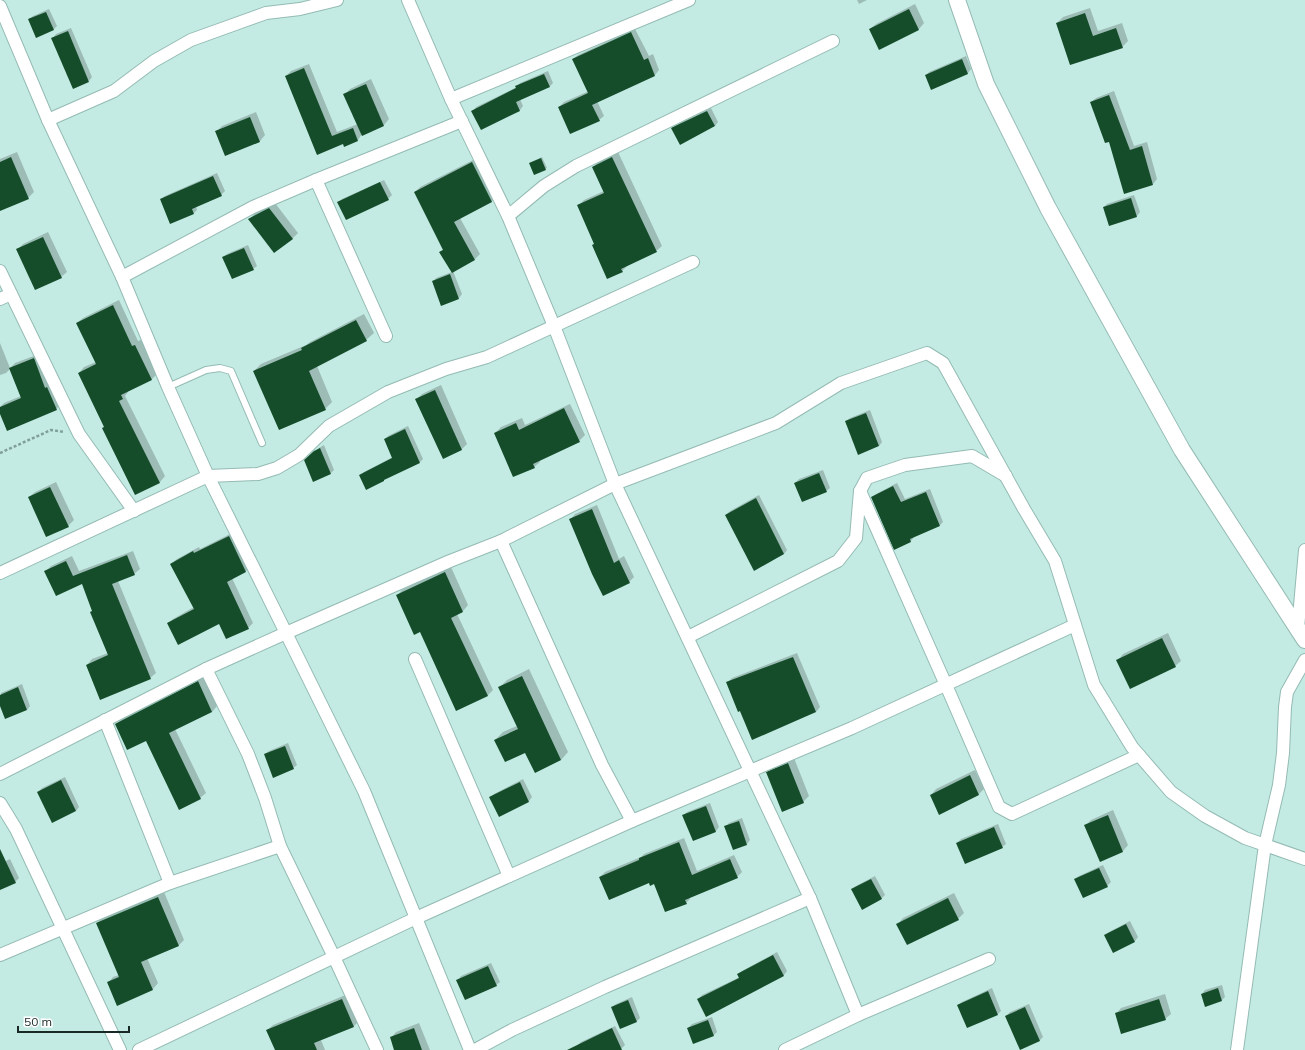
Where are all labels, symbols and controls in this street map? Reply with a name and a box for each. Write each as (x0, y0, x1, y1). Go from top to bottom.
scale bar (18, 1008, 129, 1034)
text: 50 m (24, 1014, 52, 1029)

